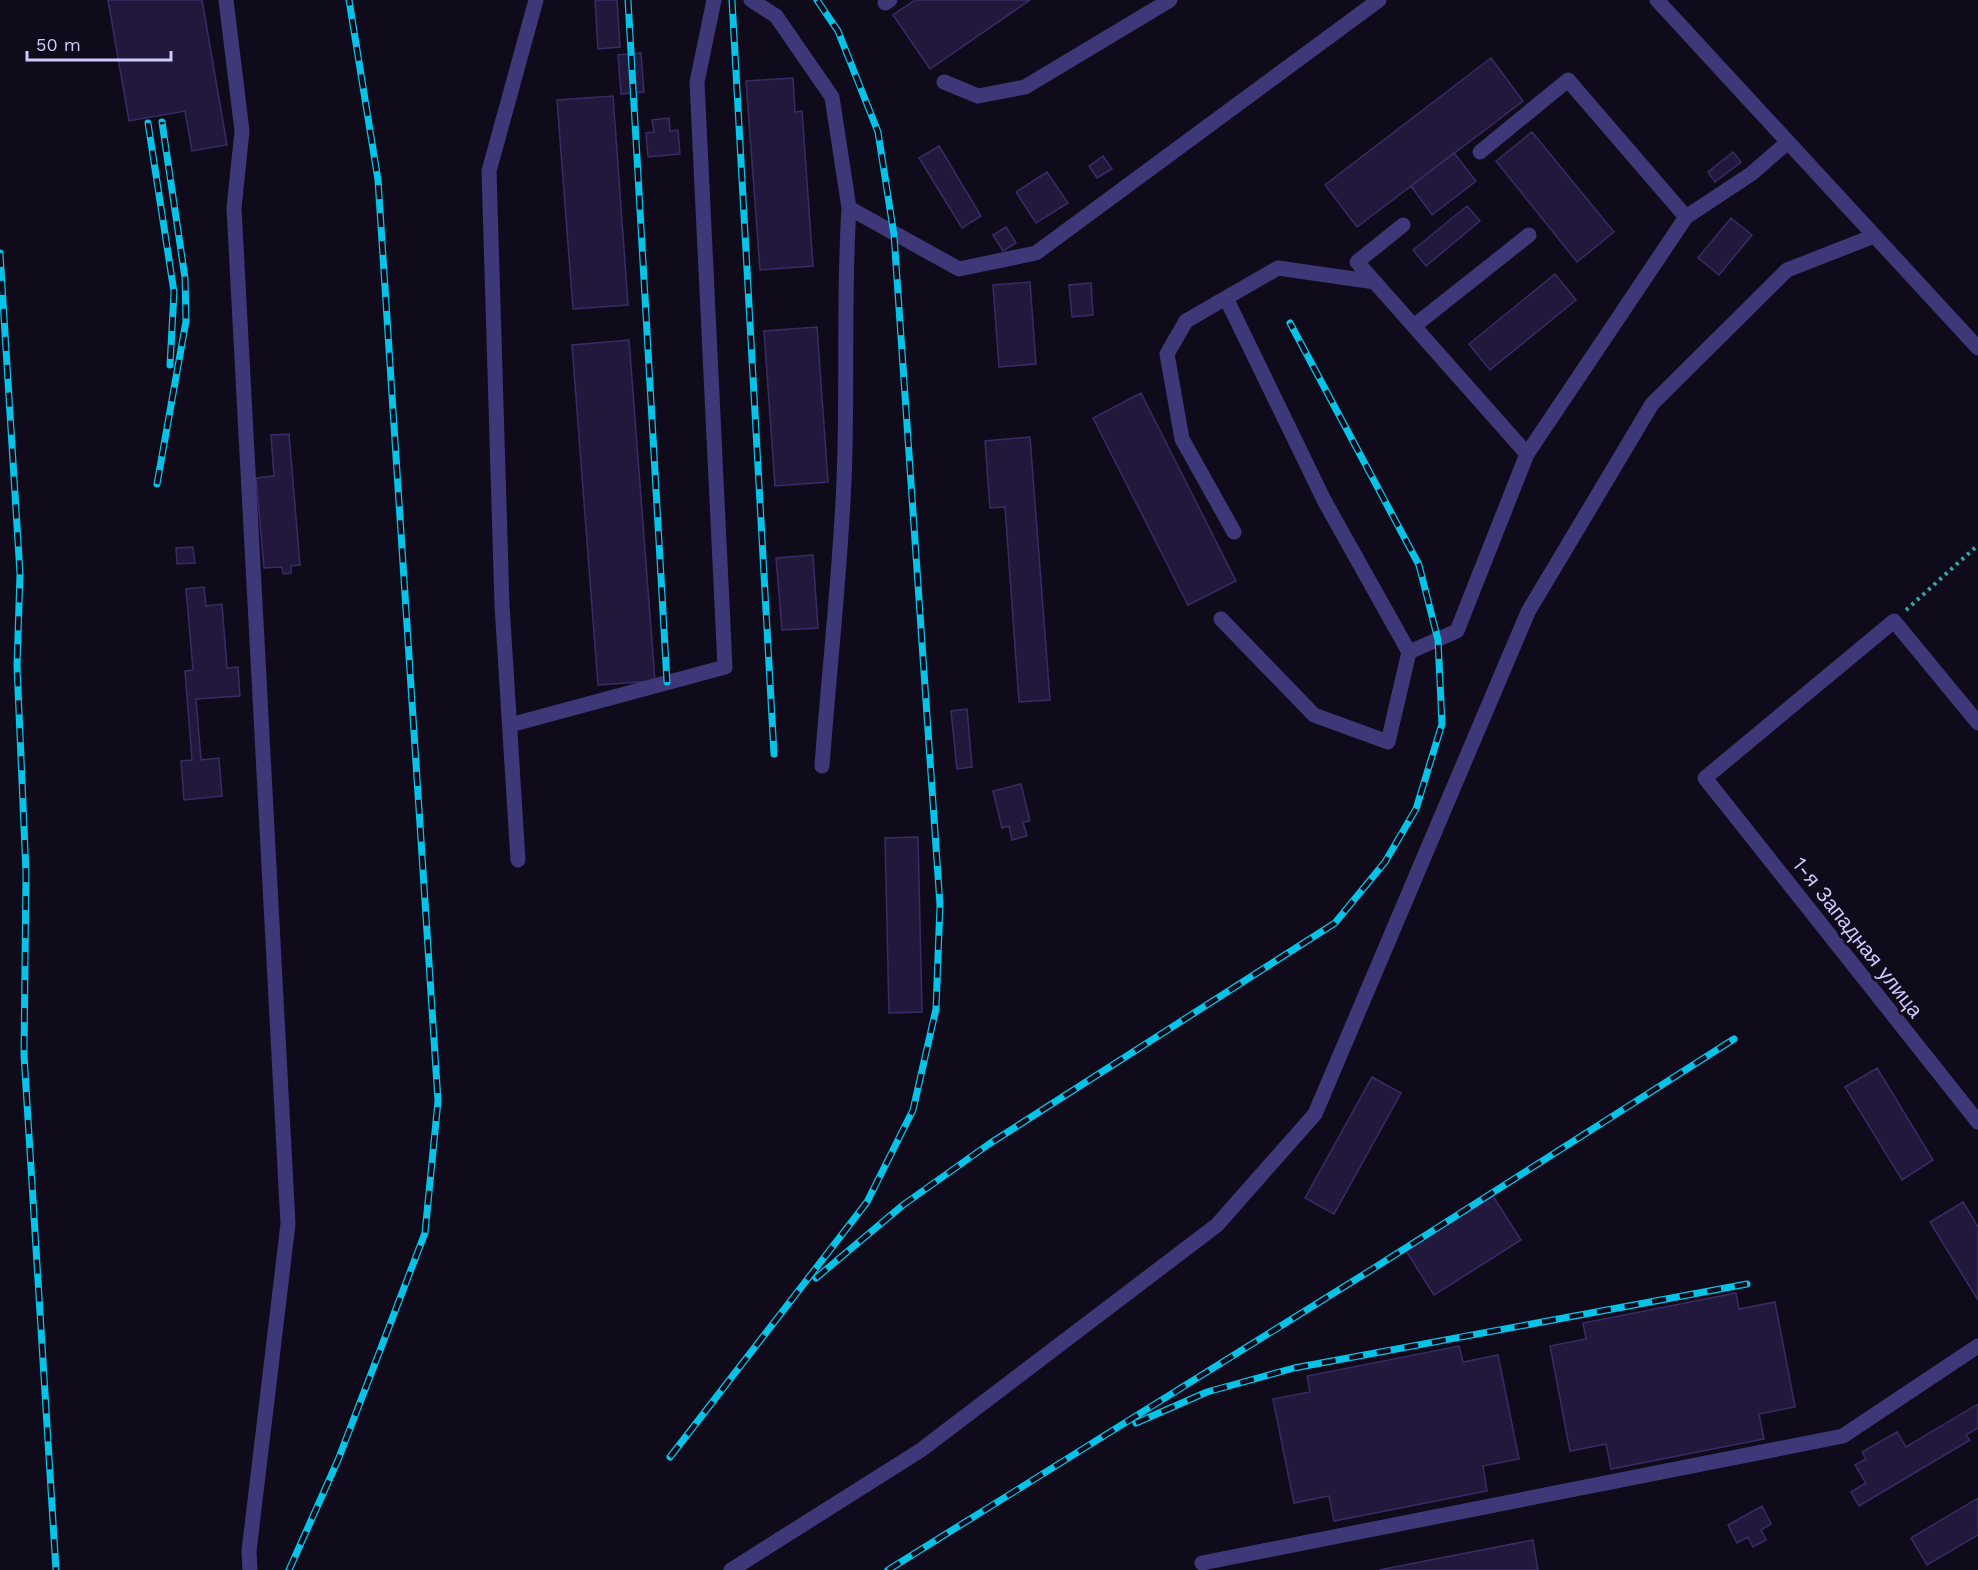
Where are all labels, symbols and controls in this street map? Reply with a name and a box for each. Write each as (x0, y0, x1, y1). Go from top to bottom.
scale bar (27, 24, 171, 62)
text: 50 m (36, 34, 81, 55)
street label: 1-я Западная улица (1788, 852, 1929, 1022)

